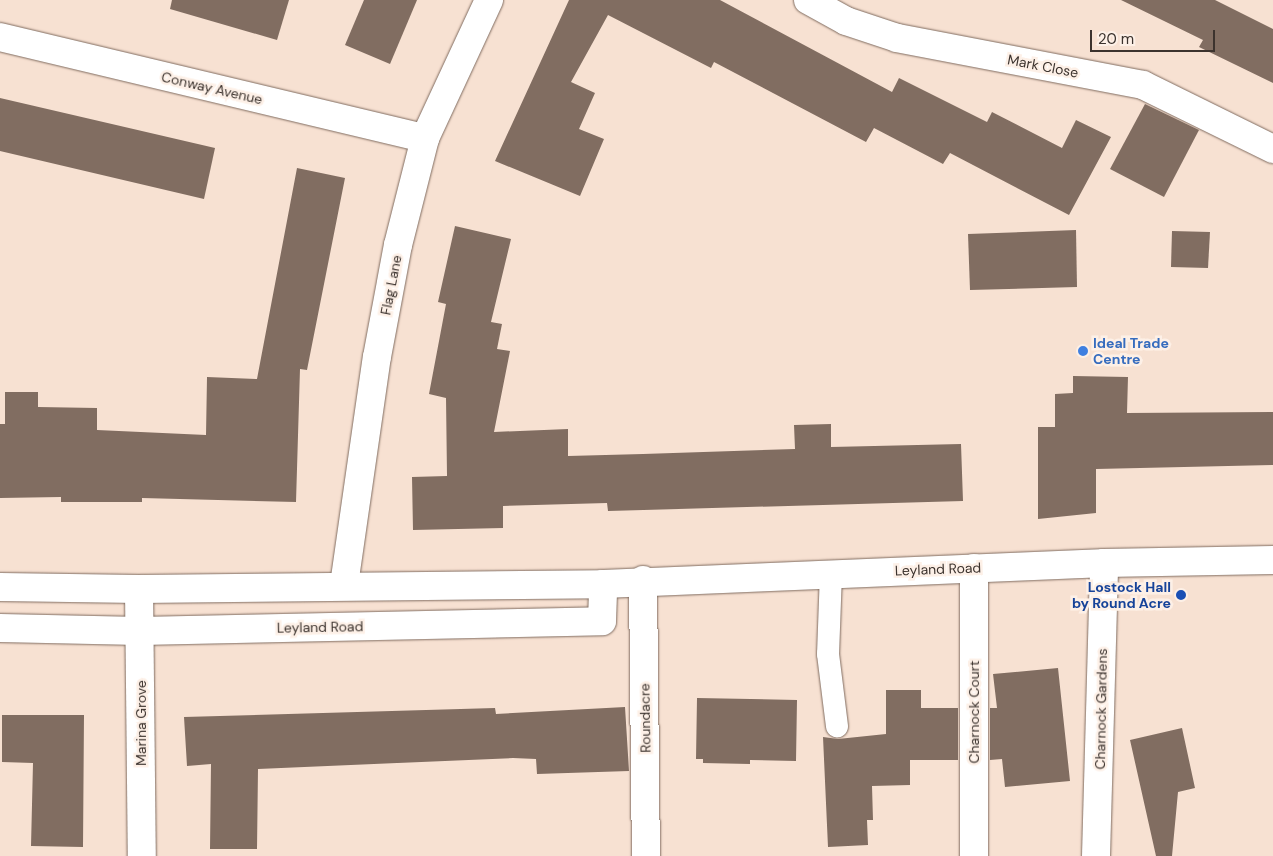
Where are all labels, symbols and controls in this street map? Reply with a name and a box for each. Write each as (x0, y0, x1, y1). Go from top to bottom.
scale bar (1093, 20, 1218, 52)
text: 20 m (1098, 29, 1134, 49)
street label: Mark Close (1006, 51, 1080, 81)
street label: Conway Avenue (160, 68, 264, 108)
street label: Flag Lane (377, 254, 405, 316)
place label: Ideal Trade Centre (1093, 335, 1169, 368)
marker: Ideal Trade Centre (1077, 345, 1089, 357)
street label: Leyland Road (895, 559, 981, 579)
place label: Lostock Hall by Round Acre (1072, 579, 1171, 612)
marker: Lostock Hall by Round Acre (1175, 589, 1187, 601)
street label: Leyland Road (277, 618, 363, 636)
street label: Charnock Gardens (1092, 648, 1110, 770)
street label: Charnock Court (966, 660, 982, 764)
street label: Marina Grove (133, 680, 149, 766)
street label: Roundacre (636, 683, 654, 753)

